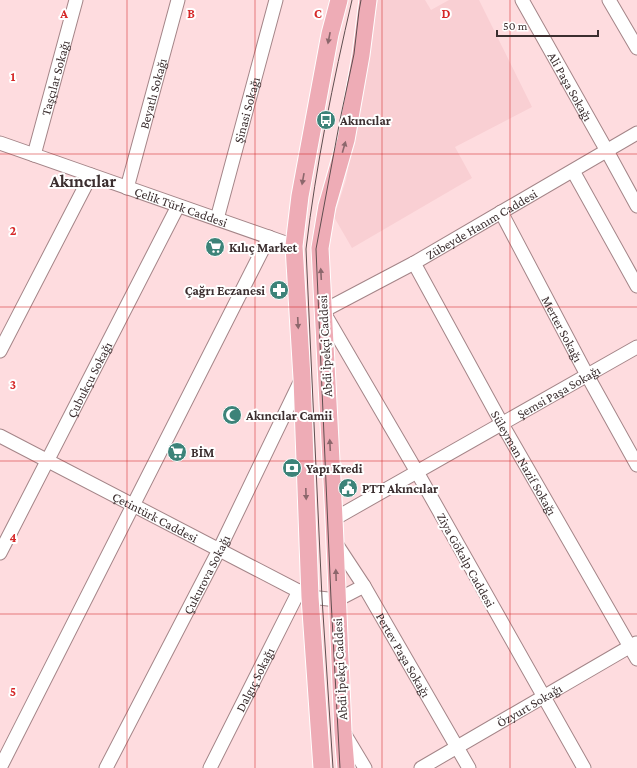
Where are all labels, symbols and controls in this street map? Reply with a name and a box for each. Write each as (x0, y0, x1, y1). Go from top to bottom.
text: A (59, 6, 68, 21)
text: B (187, 6, 195, 21)
text: C (314, 6, 322, 21)
text: D (442, 6, 451, 21)
scale bar (497, 12, 598, 38)
text: 50 m (503, 19, 528, 33)
one-way arrow (326, 32, 332, 44)
street label: Taşçılar Sokağı (38, 38, 72, 117)
street label: Ali Paşa Sokağı (545, 49, 596, 124)
street label: Beyatlı Sokağı (136, 56, 170, 130)
text: 1 (11, 69, 16, 84)
street label: Şinasi Sokağı (230, 75, 263, 145)
bus stop icon: Akıncılar (315, 109, 337, 131)
place label: Akıncılar (339, 113, 392, 128)
one-way arrow (341, 140, 347, 152)
district label: Akıncılar (49, 172, 117, 191)
one-way arrow (300, 173, 306, 185)
street label: Çelik Türk Caddesi (133, 183, 230, 230)
street label: Zübeyde Hanım Caddesi (423, 185, 540, 262)
text: 2 (10, 223, 17, 238)
supermarket icon: Kılıç Market (204, 236, 226, 258)
place label: Kılıç Market (229, 240, 298, 255)
one-way arrow (318, 268, 325, 280)
pharmacy icon: Çağrı Eczanesi (268, 279, 290, 301)
place label: Çağrı Eczanesi (185, 283, 265, 298)
street label: Merter Sokağı (539, 293, 586, 365)
street label: Abdi İpekçi Caddesi (315, 294, 335, 397)
one-way arrow (295, 317, 302, 329)
street label: Çubukçu Sokağı (63, 338, 115, 420)
street label: Şemsi Paşa Sokağı (514, 362, 603, 421)
text: 3 (10, 377, 16, 392)
mosque icon: Akıncılar Camii (221, 404, 243, 426)
place label: Akıncılar Camii (245, 408, 332, 423)
street label: Süleyman Nazif Sokağı (488, 408, 560, 518)
one-way arrow (327, 439, 334, 451)
supermarket icon: BİM (166, 441, 188, 463)
place label: BİM (191, 445, 214, 460)
bank icon: Yapı Kredi (281, 457, 303, 479)
place label: Yapı Kredi (306, 461, 363, 476)
public building icon: PTT Akıncılar (337, 477, 359, 499)
place label: PTT Akıncılar (362, 481, 439, 496)
street label: Çetintürk Caddesi (110, 488, 201, 545)
one-way arrow (303, 488, 309, 501)
street label: Ziya Gökalp Caddesi (434, 510, 498, 610)
text: 4 (9, 530, 17, 545)
street label: Çukurova Sokağı (180, 532, 233, 617)
one-way arrow (333, 568, 339, 581)
street label: Pertev Paşa Sokağı (373, 610, 434, 700)
street label: Abdi İpekçi Caddesi (330, 617, 350, 720)
street label: Dalgıç Sokağı (232, 644, 277, 714)
street label: Özyurt Sokağı (494, 680, 565, 730)
text: 5 (10, 684, 16, 699)

